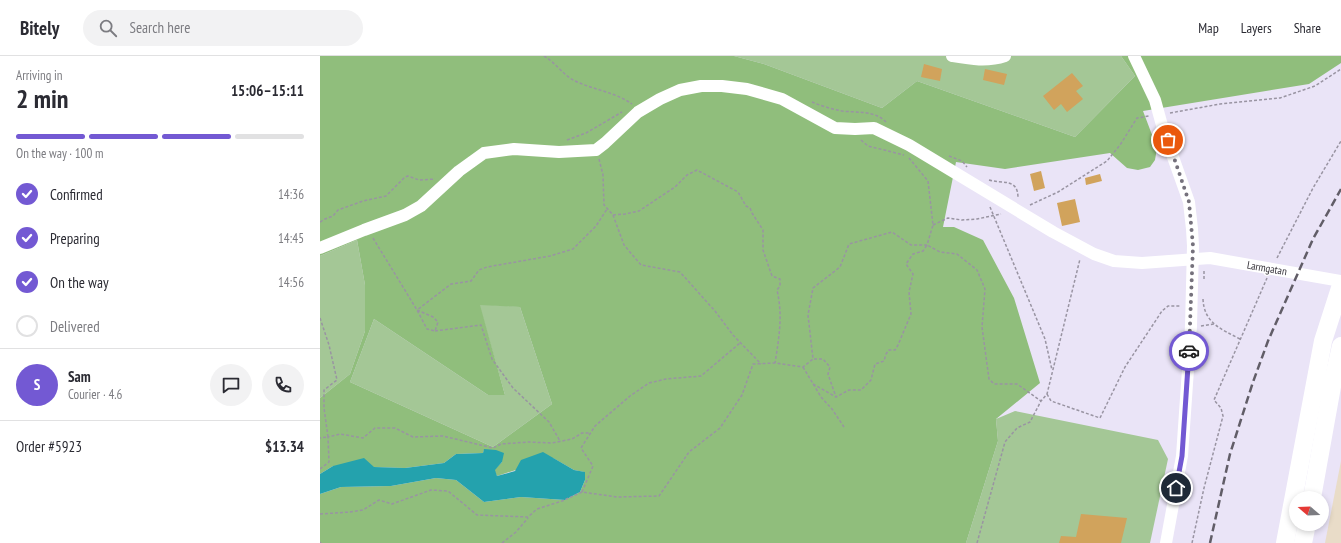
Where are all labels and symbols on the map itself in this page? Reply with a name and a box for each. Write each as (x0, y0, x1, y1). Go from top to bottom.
pin (1151, 123, 1185, 157)
street label: Larmgatan (1246, 258, 1288, 278)
courier (1169, 331, 1209, 371)
pin (1159, 471, 1193, 505)
north arrow (1289, 491, 1329, 531)

